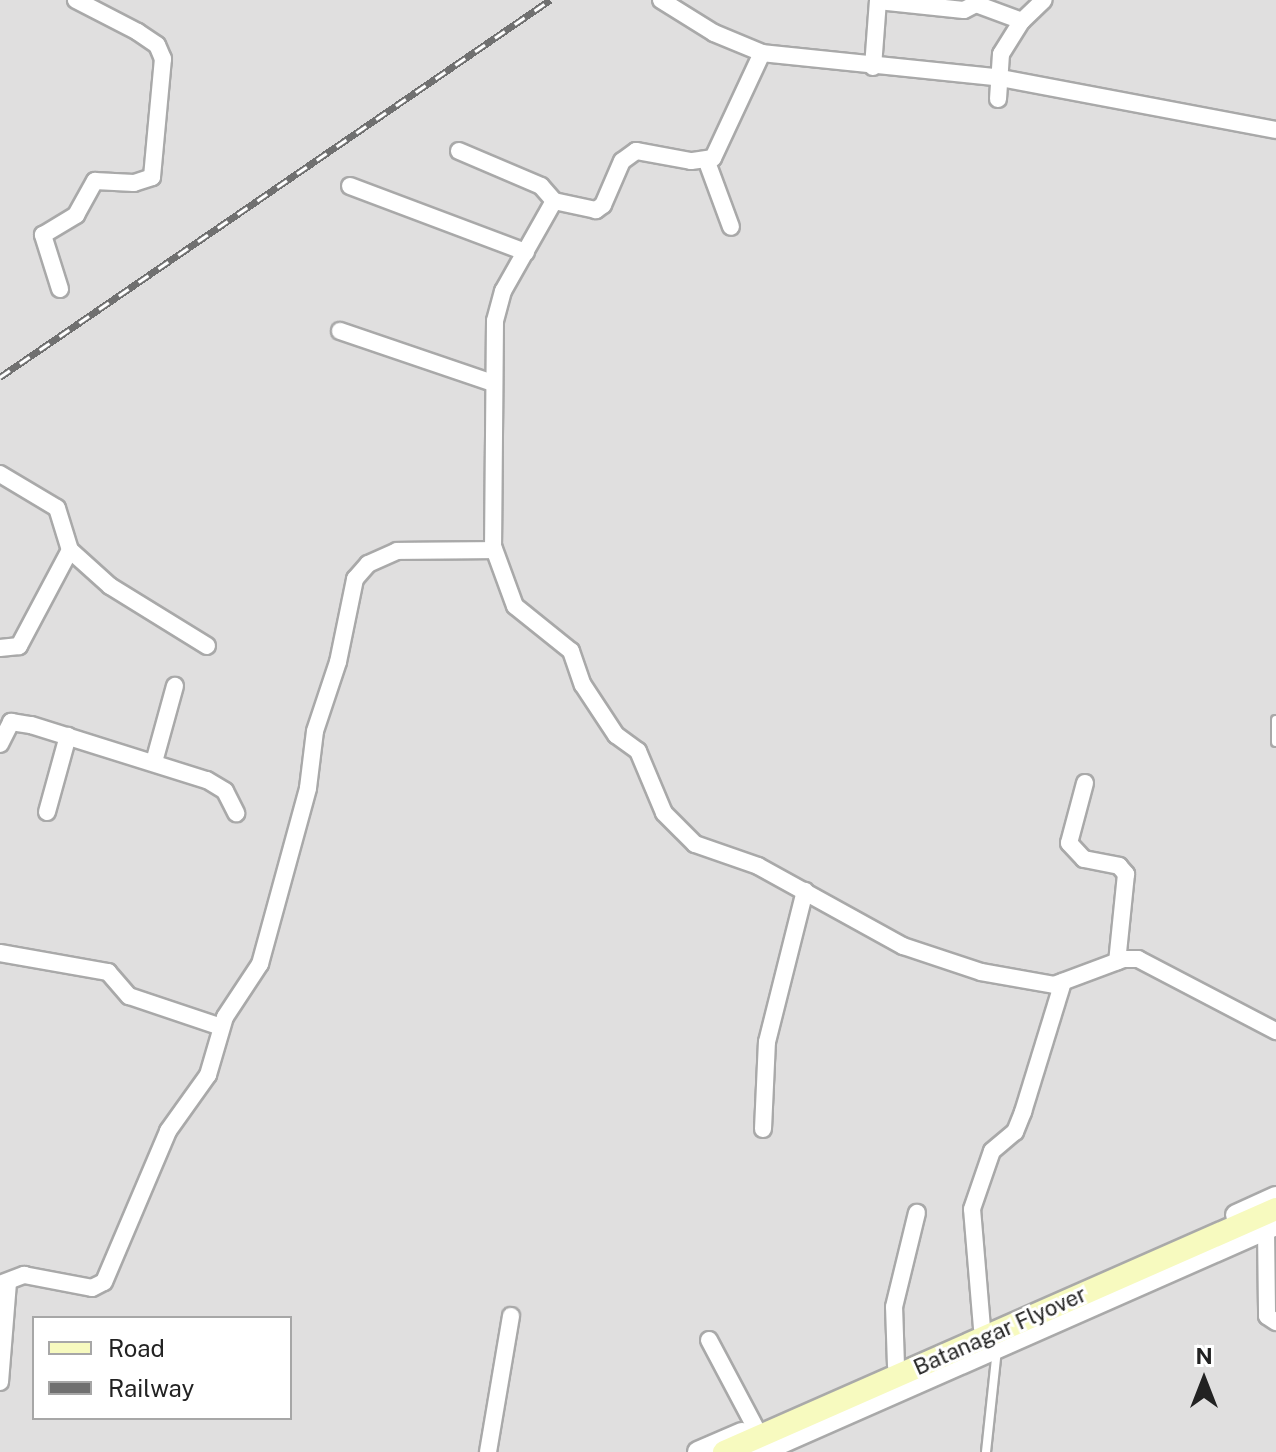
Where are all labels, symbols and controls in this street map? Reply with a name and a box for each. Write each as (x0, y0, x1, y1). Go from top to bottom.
street label: Batanagar Flyover (909, 1281, 1091, 1381)
legend (32, 1316, 292, 1420)
text: Road (108, 1334, 165, 1362)
north arrow (1164, 1340, 1244, 1420)
text: N (1195, 1343, 1213, 1369)
text: Railway (108, 1374, 194, 1402)

